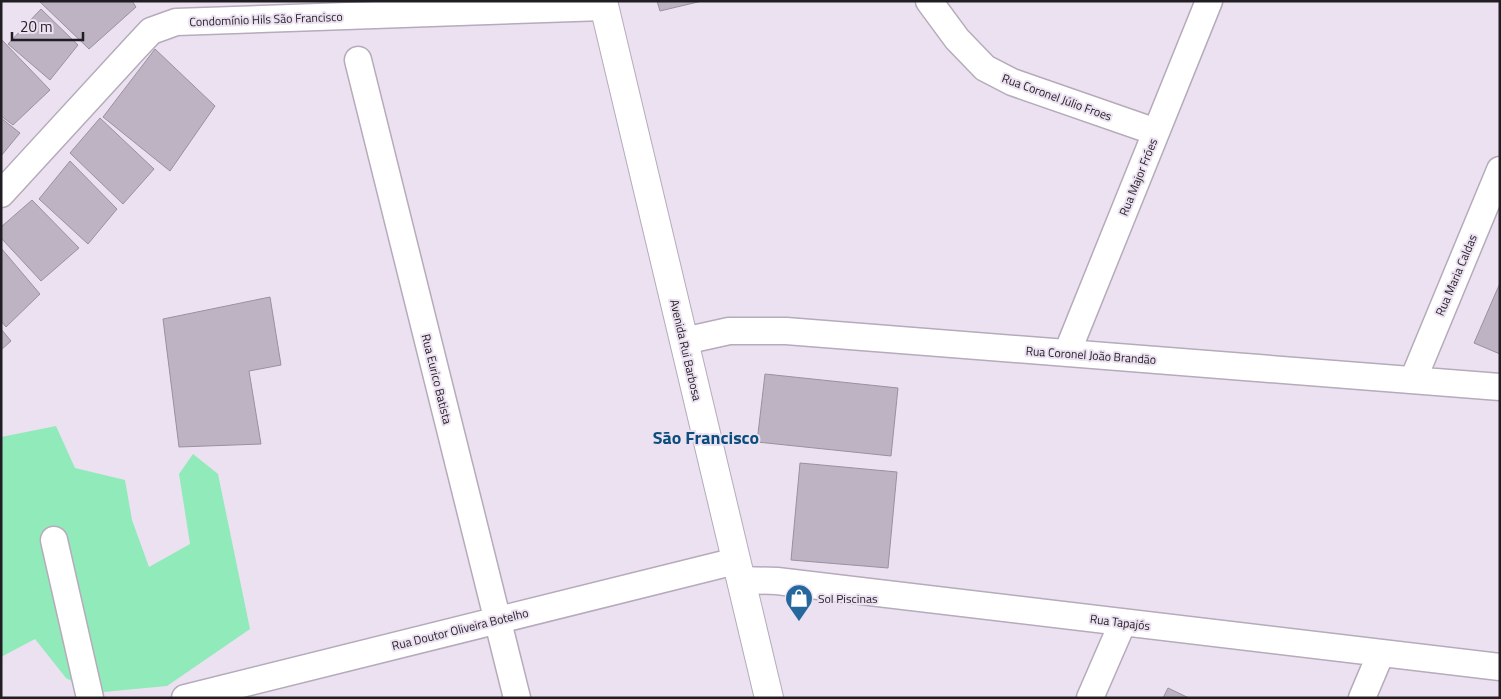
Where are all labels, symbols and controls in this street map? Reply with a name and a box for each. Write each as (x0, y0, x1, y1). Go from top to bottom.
street label: Condomínio Hils São Francisco (189, 7, 343, 31)
scale bar (12, 10, 84, 42)
text: 20 m (20, 15, 53, 38)
street label: Rua Coronel Júlio Froes (999, 68, 1115, 126)
street label: Rua Major Fróes (1114, 135, 1162, 219)
street label: Rua Maria Caldas (1430, 231, 1482, 319)
street label: Avenida Rui Barbosa (665, 297, 707, 403)
street label: Rua Eurico Batista (417, 332, 457, 426)
street label: Rua Coronel João Brandão (1025, 341, 1157, 369)
district label: São Francisco (653, 424, 759, 451)
shop icon: Sol Piscinas (784, 583, 814, 622)
place label: Sol Piscinas (818, 589, 878, 608)
street label: Rua Doutor Oliveira Botelho (390, 603, 530, 655)
street label: Rua Tapajós (1089, 609, 1152, 635)

